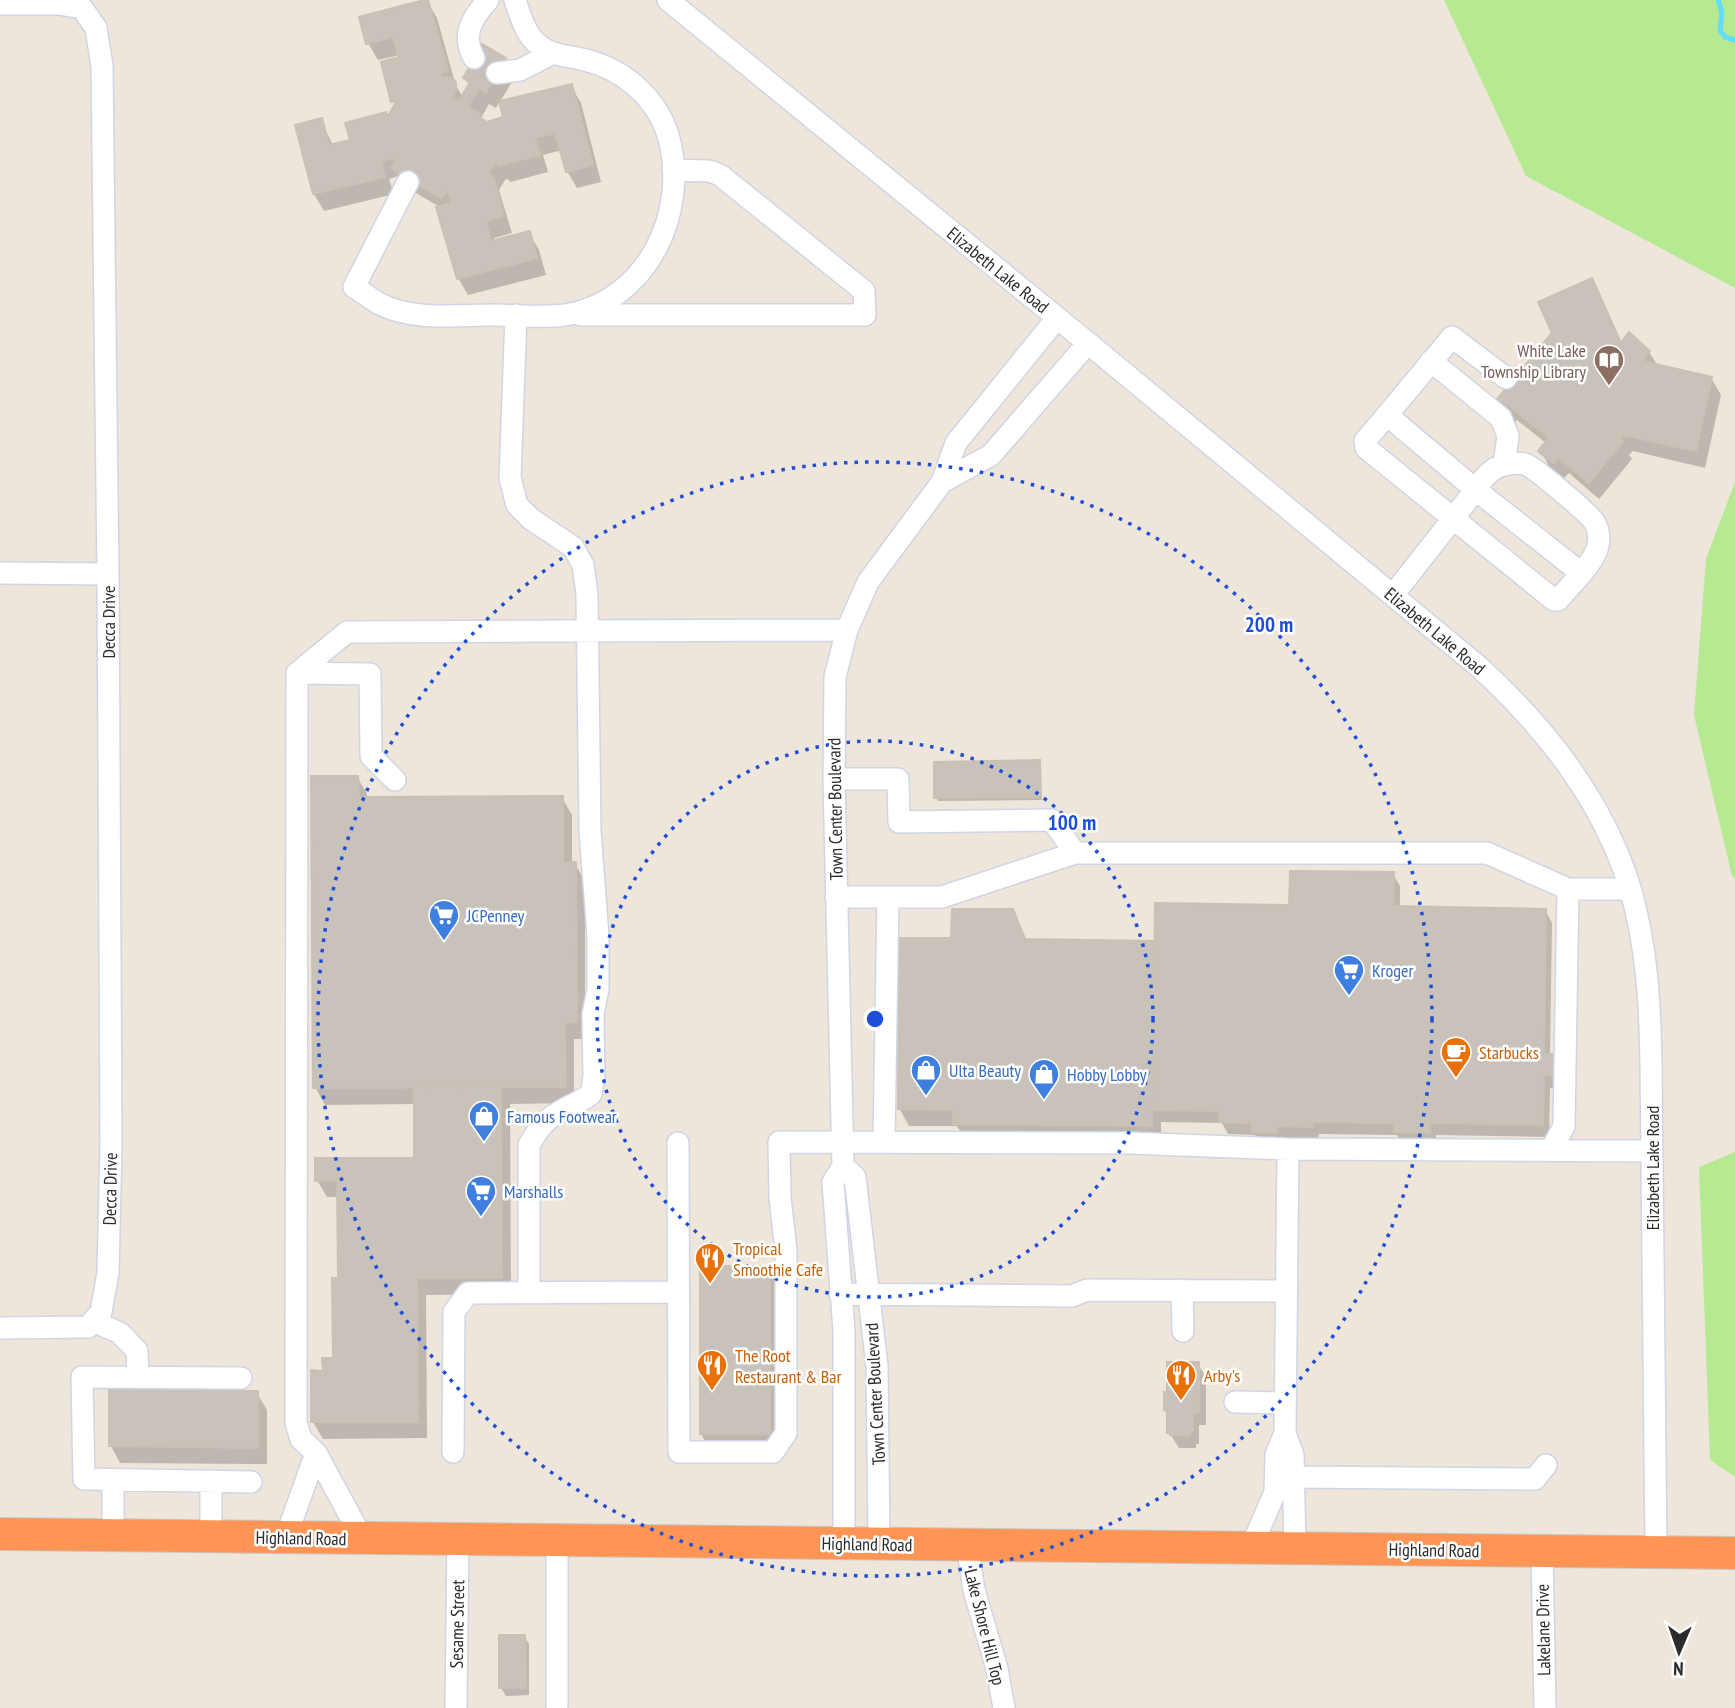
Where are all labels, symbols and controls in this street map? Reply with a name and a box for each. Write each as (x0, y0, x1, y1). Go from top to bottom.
street label: Elizabeth Lake Road (942, 222, 1054, 318)
place label: White Lake Township Library (1481, 339, 1586, 383)
library icon: White Lake Township Library (1592, 343, 1626, 387)
street label: Elizabeth Lake Road (1380, 582, 1490, 680)
street label: Decca Drive (97, 586, 120, 658)
text: 200 m (1245, 611, 1293, 638)
street label: Town Center Boulevard (822, 738, 848, 880)
text: 100 m (1048, 809, 1096, 836)
supermarket icon: JCPenney (427, 898, 461, 942)
place label: JCPenney (466, 904, 525, 927)
supermarket icon: Kroger (1332, 953, 1366, 997)
place label: Kroger (1372, 959, 1413, 982)
centre of rings (863, 1007, 887, 1031)
cafe icon: Starbucks (1439, 1035, 1473, 1079)
place label: Starbucks (1479, 1041, 1539, 1064)
shop icon: Ulta Beauty (909, 1053, 943, 1097)
shop icon: Hobby Lobby (1027, 1057, 1061, 1101)
place label: Ulta Beauty (949, 1059, 1021, 1082)
place label: Hobby Lobby (1067, 1063, 1147, 1086)
shop icon: Famous Footwear (467, 1099, 501, 1143)
place label: Famous Footwear (507, 1105, 617, 1128)
street label: Elizabeth Lake Road (1641, 1106, 1664, 1230)
street label: Decca Drive (98, 1152, 122, 1226)
supermarket icon: Marshalls (464, 1174, 498, 1218)
place label: Marshalls (504, 1180, 563, 1203)
place label: Tropical Smoothie Cafe (733, 1237, 823, 1281)
restaurant icon: Tropical Smoothie Cafe (693, 1241, 727, 1285)
street label: Town Center Boulevard (860, 1322, 890, 1466)
place label: The Root Restaurant & Bar (735, 1344, 842, 1388)
restaurant icon: The Root Restaurant & Bar (695, 1348, 729, 1392)
restaurant icon: Arby's (1164, 1358, 1198, 1402)
place label: Arby's (1204, 1364, 1240, 1387)
street label: Highland Road (255, 1526, 347, 1550)
street label: Highland Road (821, 1532, 913, 1556)
street label: Highland Road (1388, 1538, 1480, 1562)
street label: Lake Shore Hill Top (959, 1566, 1011, 1688)
street label: Sesame Street (445, 1579, 469, 1669)
street label: Lakelane Drive (1531, 1584, 1555, 1676)
north arrow (1644, 1617, 1714, 1687)
text: N (1673, 1657, 1684, 1681)

